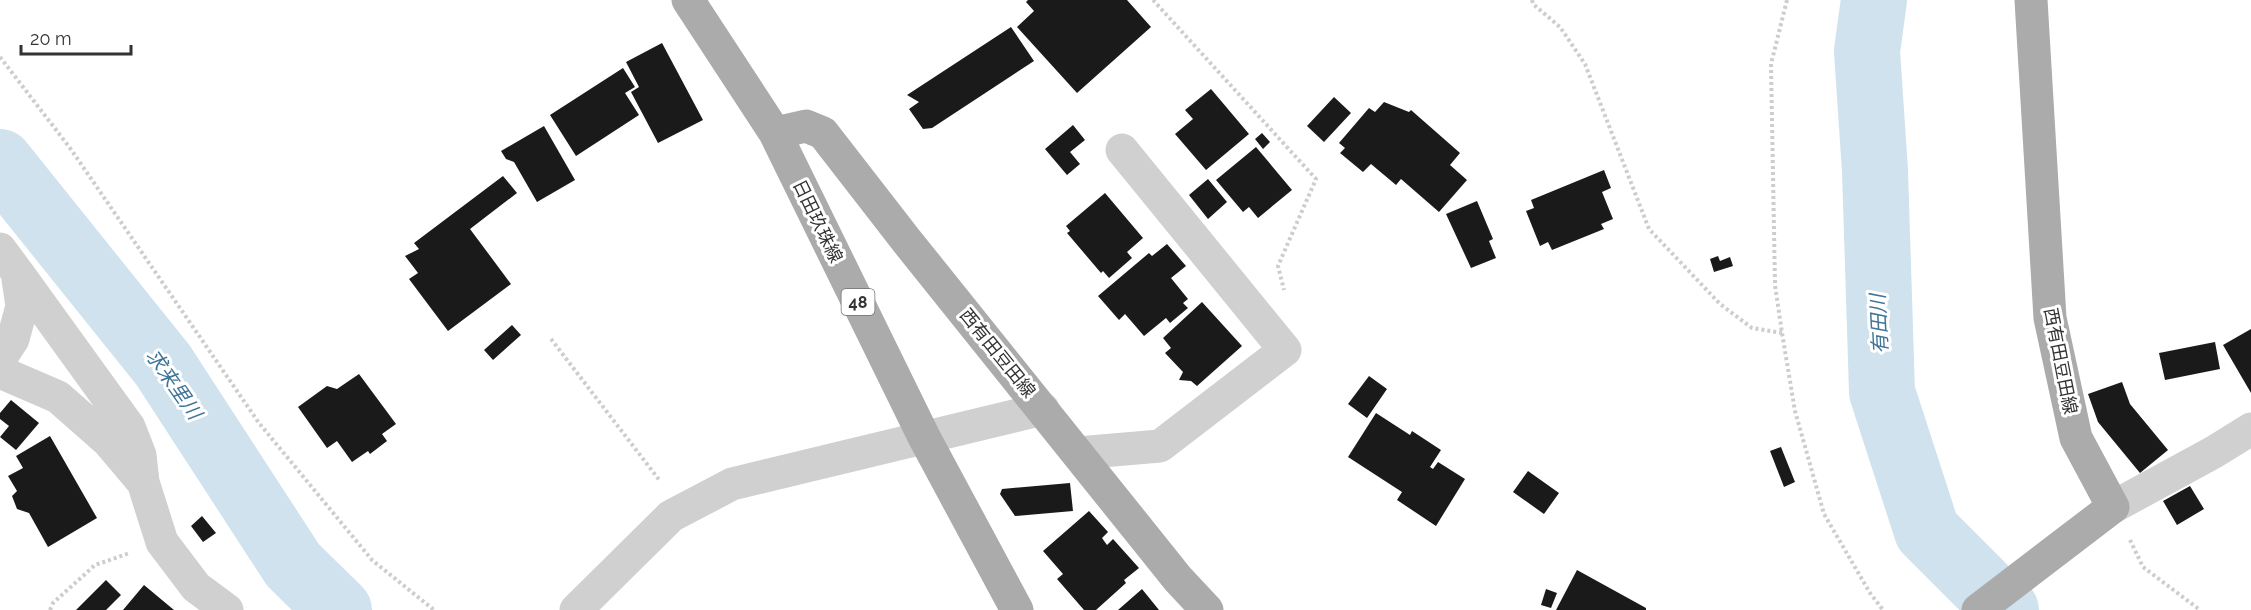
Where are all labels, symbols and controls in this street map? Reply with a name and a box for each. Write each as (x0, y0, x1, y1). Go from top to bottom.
scale bar (21, 18, 130, 56)
text: 20 m (30, 28, 72, 49)
street label: 日田玖珠線 (789, 176, 847, 266)
road number: 48 (842, 289, 874, 315)
water label: 有田川 (1865, 291, 1893, 355)
street label: 西有田豆田線 (956, 304, 1040, 402)
street label: 西有田豆田線 (2040, 306, 2082, 416)
water label: 求来里川 (141, 344, 208, 425)

